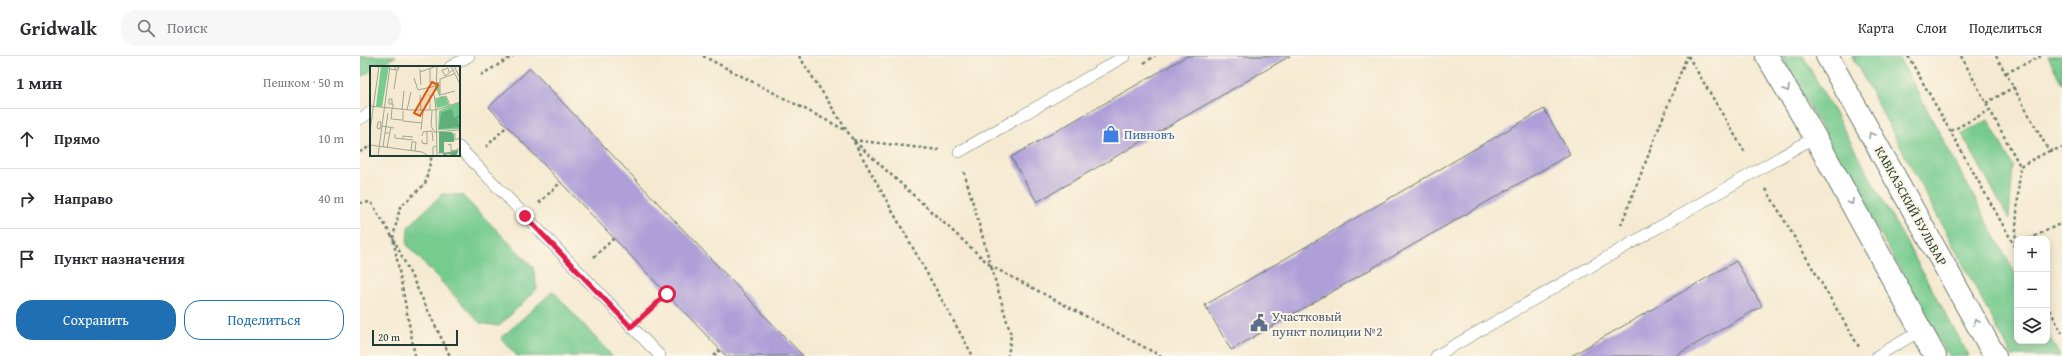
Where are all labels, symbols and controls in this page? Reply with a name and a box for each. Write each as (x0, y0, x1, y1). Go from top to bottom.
search box (121, 10, 401, 46)
text: Gridwalk (20, 14, 97, 42)
icon: search (135, 17, 157, 39)
text: Поиск (167, 17, 208, 38)
text: Карта (1858, 18, 1894, 38)
text: Слои (1916, 18, 1947, 38)
text: Поделиться (1969, 18, 2042, 38)
inset map (370, 66, 460, 156)
text: 1 мин (16, 70, 62, 95)
text: Пешком · 50 m (263, 73, 344, 92)
one-way arrow (1782, 85, 1789, 92)
shop icon: Пивновъ (1101, 124, 1121, 144)
place label: Пивновъ (1124, 125, 1175, 144)
icon: ahead (16, 128, 38, 150)
text: Прямо (54, 128, 100, 149)
text: 10 m (318, 129, 344, 148)
one-way arrow (1869, 132, 1876, 140)
street label: КАВКАЗСКИЙ БУЛЬВАР (1870, 143, 1952, 269)
icon: right (16, 188, 38, 210)
text: Направо (54, 188, 113, 209)
text: 40 m (318, 189, 344, 208)
one-way arrow (1846, 198, 1854, 205)
route end (516, 207, 534, 225)
map controls (2014, 236, 2050, 344)
button: + (2014, 236, 2050, 272)
icon: arrive (16, 248, 38, 270)
text: Пункт назначения (54, 248, 185, 269)
button: − (2014, 272, 2050, 308)
route start (658, 285, 676, 303)
button: Сохранить (16, 300, 176, 340)
button: Поделиться (184, 300, 344, 340)
place label: Участковый пункт полиции №2 (1272, 307, 1383, 341)
button: layers (2014, 308, 2050, 344)
public building icon: Участковый пункт полиции №2 (1249, 313, 1269, 333)
one-way arrow (1974, 319, 1981, 326)
scale bar (372, 328, 458, 347)
text: 20 m (378, 329, 400, 345)

